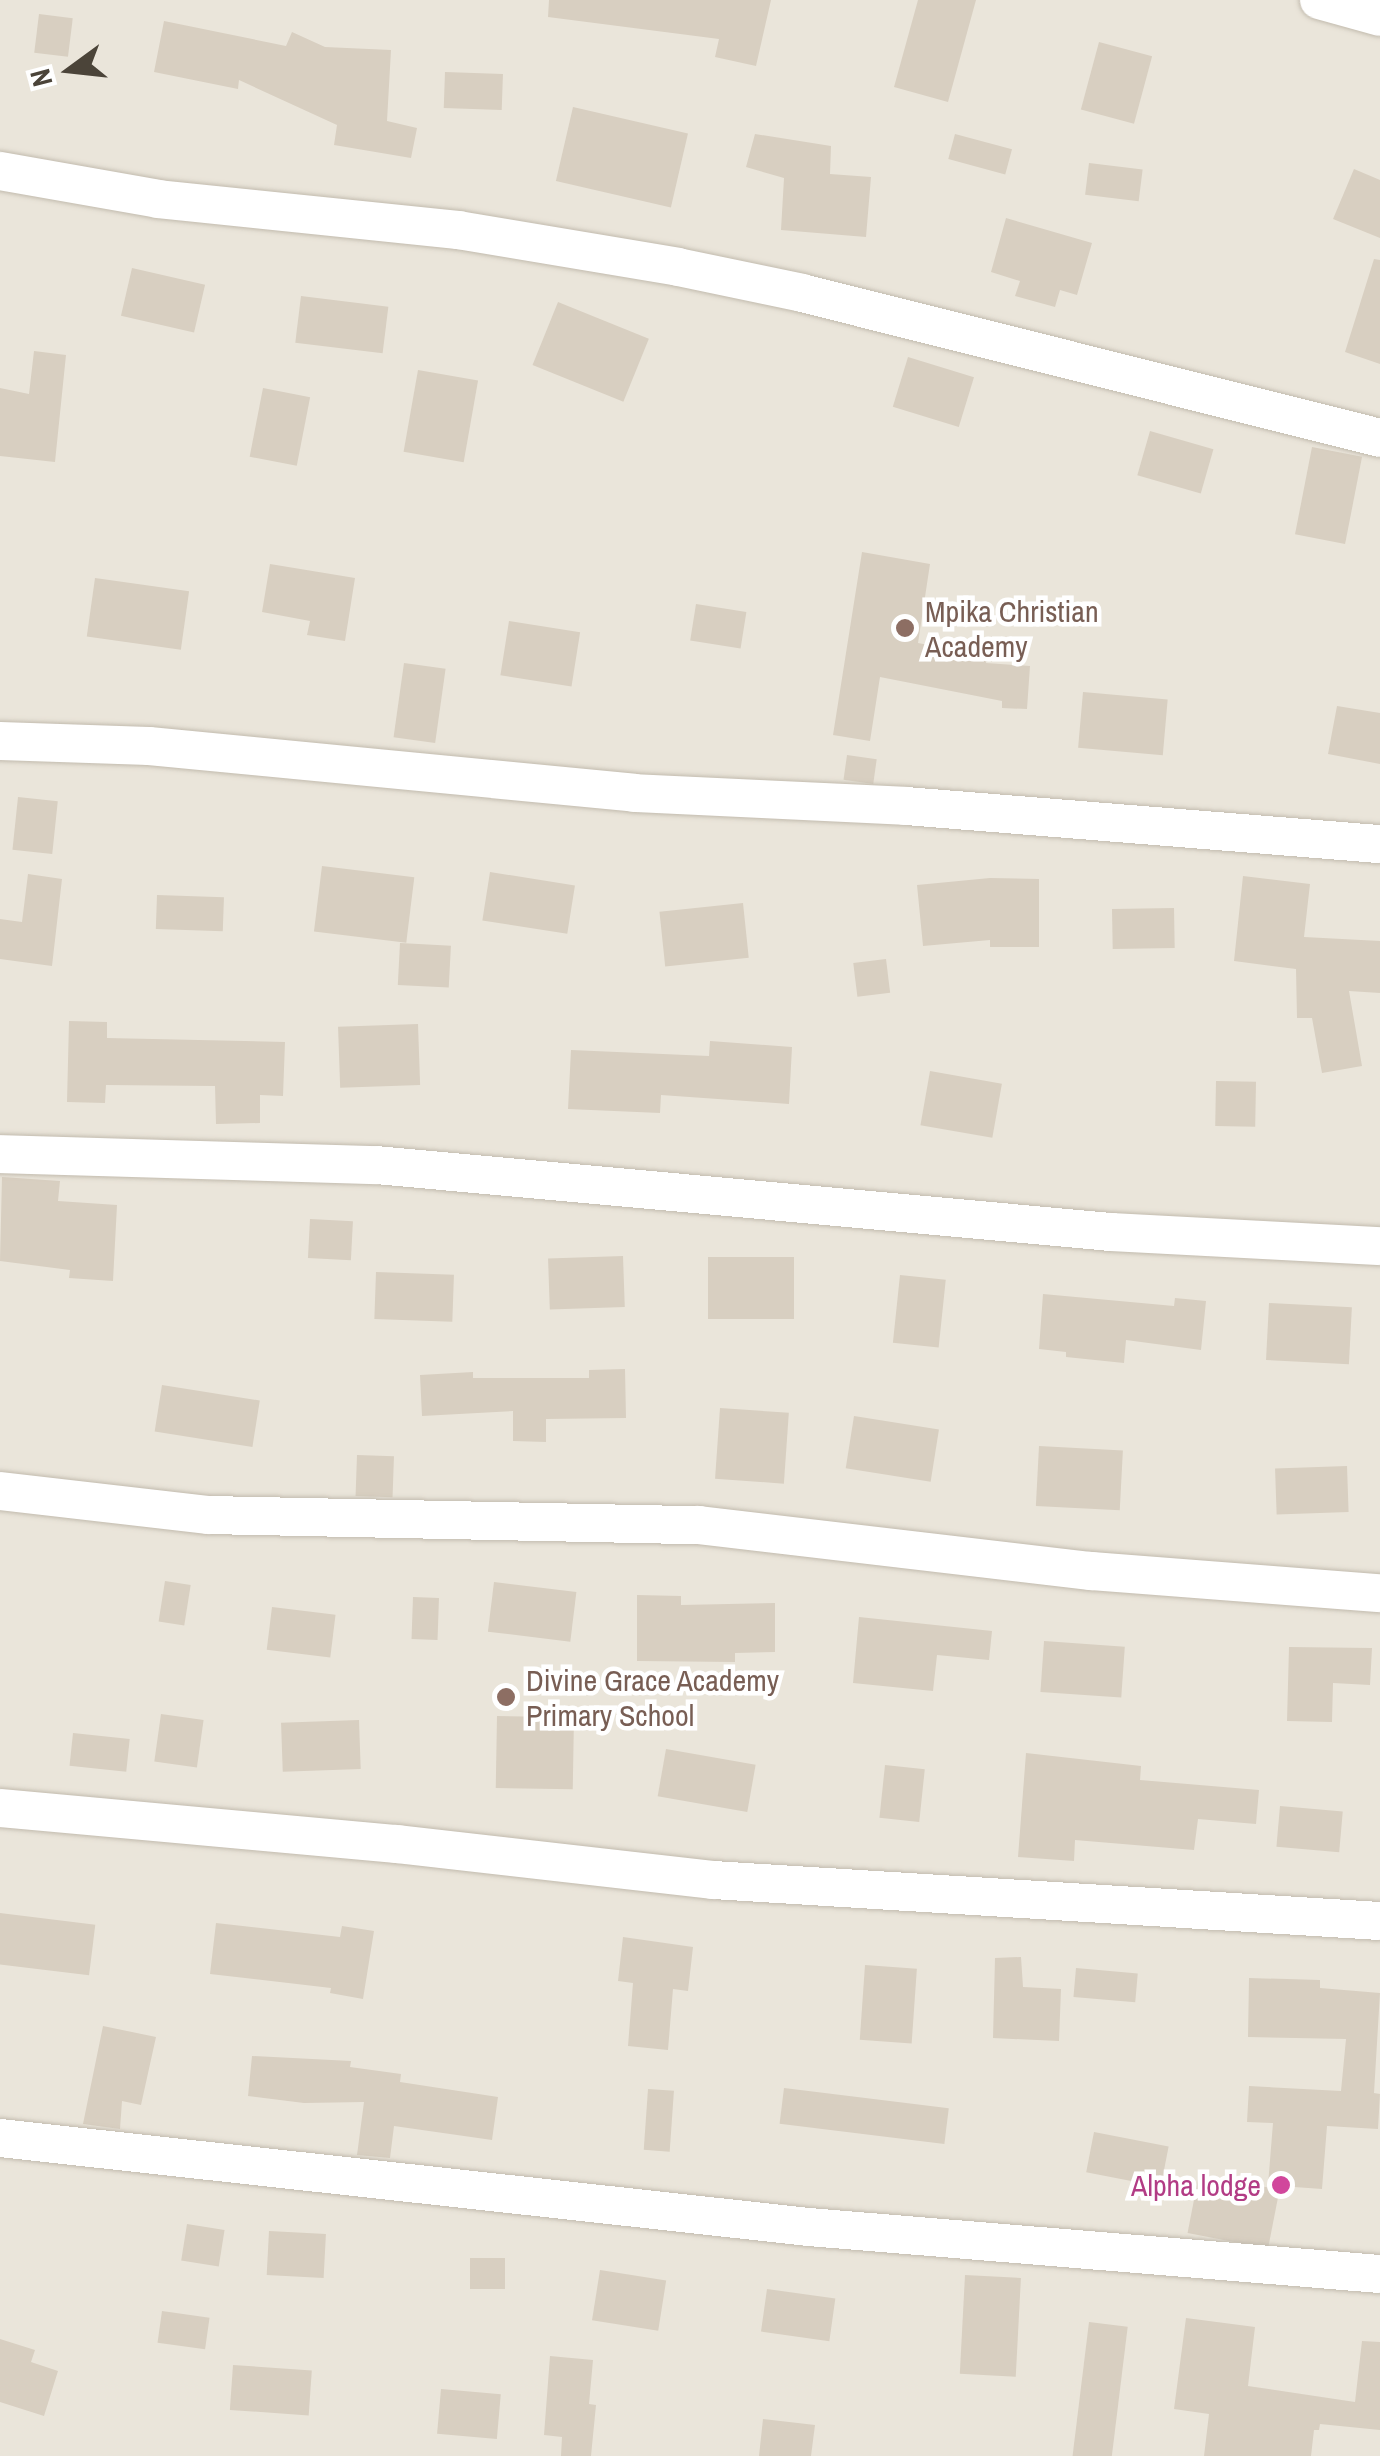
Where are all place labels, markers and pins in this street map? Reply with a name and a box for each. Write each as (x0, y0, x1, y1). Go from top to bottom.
place label: Mpika Christian Academy (925, 593, 1099, 664)
marker: Mpika Christian Academy (894, 617, 916, 639)
place label: Divine Grace Academy Primary School (526, 1662, 780, 1732)
marker: Divine Grace Academy Primary School (495, 1686, 517, 1708)
place label: Alpha lodge (1131, 2167, 1261, 2203)
marker: Alpha lodge (1270, 2174, 1292, 2196)

